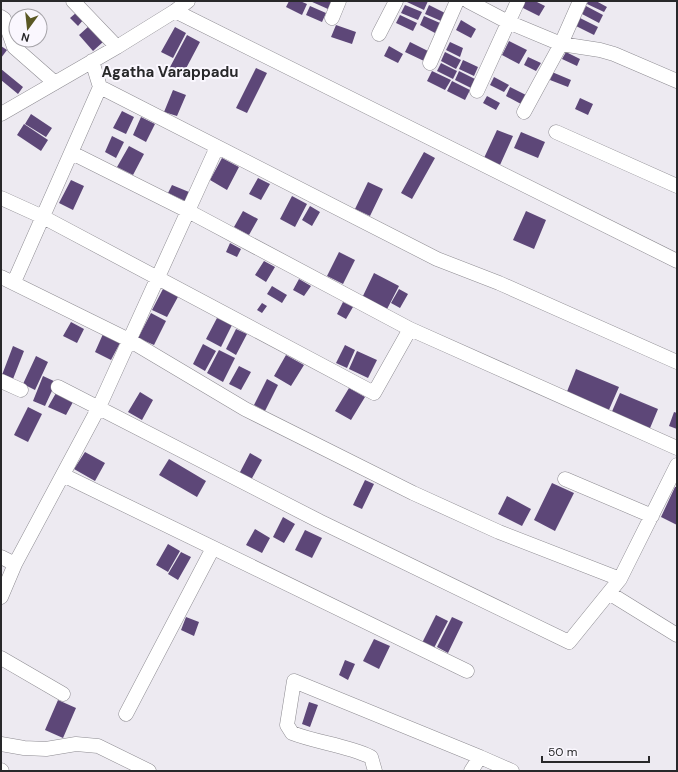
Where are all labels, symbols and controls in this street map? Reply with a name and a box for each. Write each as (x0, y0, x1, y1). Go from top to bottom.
north arrow (8, 8, 48, 48)
text: N (20, 30, 31, 45)
district label: Agatha Varappadu (101, 62, 239, 82)
scale bar (542, 738, 649, 764)
text: 50 m (548, 744, 577, 760)

